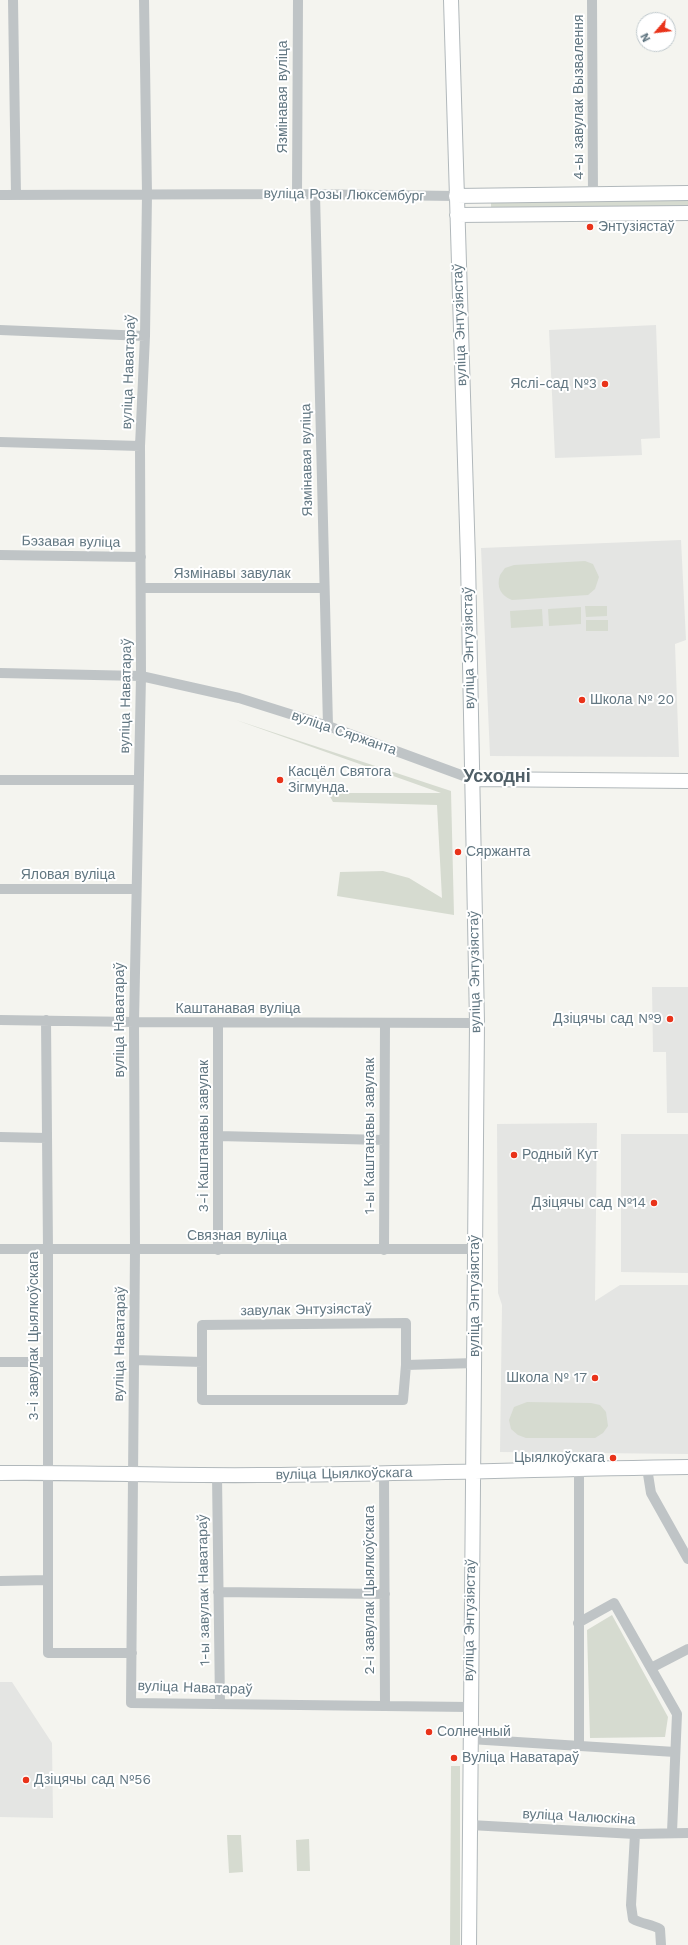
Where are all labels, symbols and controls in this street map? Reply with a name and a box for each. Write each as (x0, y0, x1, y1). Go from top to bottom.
north arrow (636, 12, 676, 52)
street label: 4-ы завулак Вызвалення (571, 14, 587, 180)
text: N (638, 31, 653, 44)
street label: Язмінавая вуліца (275, 40, 291, 154)
street label: вуліца Розы Люксембург (263, 185, 425, 205)
place label: Энтузіястаў (598, 219, 675, 235)
marker: Энтузіястаў (585, 222, 595, 232)
street label: вуліца Энтузіястаў (449, 264, 471, 386)
street label: вуліца Наватараў (119, 314, 139, 430)
place label: Яслі-сад №3 (510, 376, 597, 392)
marker: Яслі-сад №3 (600, 379, 610, 389)
street label: Язмінавая вуліца (298, 403, 316, 517)
street label: Бэзавая вуліца (22, 533, 120, 551)
street label: Язмінавы завулак (173, 566, 291, 582)
street label: вуліца Энтузіястаў (460, 587, 478, 709)
street label: вуліца Наватараў (117, 638, 135, 754)
place label: Школа № 20 (590, 692, 674, 708)
marker: Школа № 20 (577, 695, 587, 705)
street label: вуліца Сяржанта (289, 707, 399, 759)
place label: Касцёл Святога Зігмунда. (288, 764, 391, 796)
district label: Усходні (463, 766, 531, 788)
marker: Касцёл Святога Зігмунда. (275, 775, 285, 785)
place label: Сяржанта (466, 844, 530, 860)
marker: Сяржанта (453, 847, 463, 857)
street label: Яловая вуліца (21, 867, 115, 883)
street label: вуліца Энтузіястаў (466, 911, 484, 1033)
street label: вуліца Наватараў (112, 963, 128, 1077)
street label: Каштанавая вуліца (175, 1001, 301, 1017)
place label: Дзіцячы сад №9 (553, 1011, 662, 1027)
marker: Дзіцячы сад №9 (665, 1014, 675, 1024)
street label: 1-ы Каштанавы завулак (362, 1058, 378, 1214)
street label: 3-і Каштанавы завулак (196, 1060, 212, 1212)
place label: Родный Кут (522, 1147, 598, 1163)
marker: Родный Кут (509, 1150, 519, 1160)
place label: Дзіцячы сад №14 (532, 1195, 646, 1211)
marker: Дзіцячы сад №14 (649, 1198, 659, 1208)
street label: Связная вуліца (187, 1228, 287, 1244)
street label: вуліца Энтузіястаў (467, 1235, 483, 1357)
street label: 3-і завулак Цыялкоўскага (26, 1251, 42, 1421)
street label: вуліца Наватараў (111, 1286, 129, 1402)
street label: завулак Энтузіястаў (240, 1300, 372, 1320)
place label: Школа № 17 (506, 1370, 587, 1386)
marker: Школа № 17 (590, 1373, 600, 1383)
place label: Цыялкоўскага (514, 1450, 605, 1466)
marker: Цыялкоўскага (608, 1453, 618, 1463)
street label: вуліца Цыялкоўскага (276, 1464, 412, 1484)
street label: 2-і завулак Цыялкоўскага (362, 1506, 378, 1674)
street label: 1-ы завулак Наватараў (194, 1514, 214, 1666)
street label: вуліца Энтузіястаў (461, 1559, 479, 1681)
street label: вуліца Наватараў (137, 1678, 253, 1698)
place label: Солнечный (437, 1724, 511, 1740)
marker: Солнечный (424, 1727, 434, 1737)
place label: Вуліца Наватараў (462, 1750, 579, 1766)
marker: Вуліца Наватараў (449, 1753, 459, 1763)
place label: Дзіцячы сад №56 (34, 1772, 151, 1788)
marker: Дзіцячы сад №56 (21, 1775, 31, 1785)
street label: вуліца Чалюскіна (522, 1806, 636, 1828)

